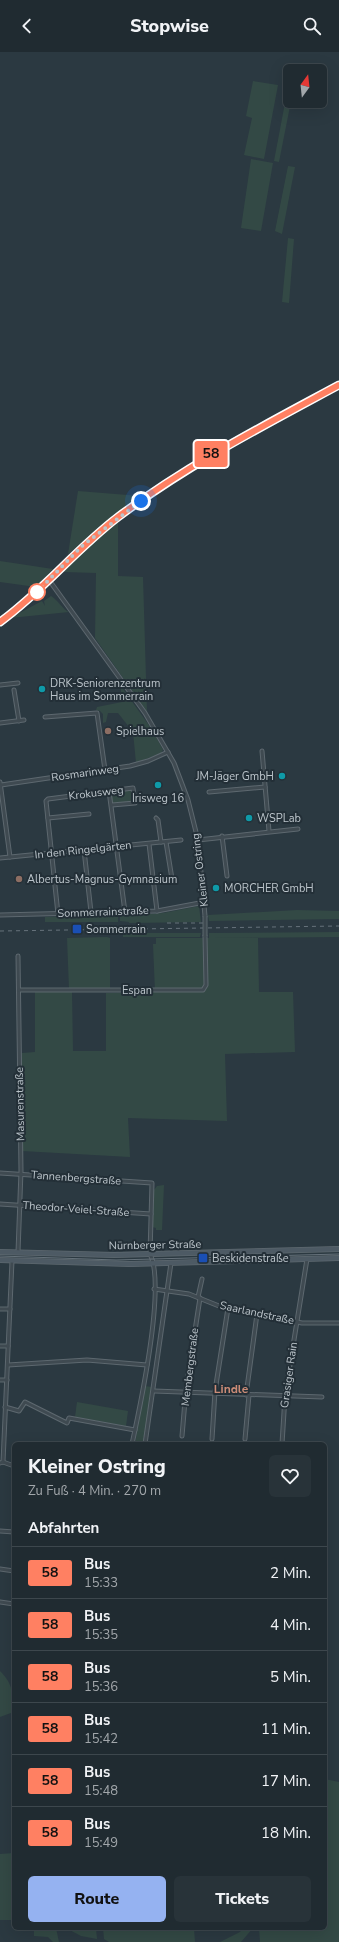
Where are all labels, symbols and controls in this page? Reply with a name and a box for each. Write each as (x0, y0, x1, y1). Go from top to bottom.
text: Stopwise (130, 14, 209, 38)
icon: back (16, 15, 38, 37)
icon: search (301, 15, 323, 37)
north arrow (283, 64, 327, 108)
map controls (283, 64, 327, 108)
line badge: 58 (193, 441, 229, 467)
text: 58 (203, 444, 219, 463)
your location (131, 491, 151, 511)
unlabelled marker (28, 583, 46, 601)
place label: DRK-Seniorenzentrum Haus im Sommerrain (50, 676, 160, 704)
marker: DRK-Seniorenzentrum Haus im Sommerrain (37, 684, 47, 694)
place label: Spielhaus (116, 724, 164, 739)
marker: Spielhaus (103, 726, 113, 736)
street label: Rosmarinweg (50, 761, 120, 785)
place label: JM-Jäger GmbH (195, 769, 274, 784)
marker: JM-Jäger GmbH (277, 771, 287, 781)
marker: Irisweg 16 (153, 780, 163, 790)
street label: Krokusweg (68, 782, 124, 804)
place label: Irisweg 16 (132, 791, 184, 806)
place label: WSPLab (257, 811, 301, 826)
marker: WSPLab (244, 813, 254, 823)
street label: Kleiner Ostring (188, 832, 212, 908)
street label: In den Ringelgärten (34, 837, 132, 863)
place label: Albertus-Magnus-Gymnasium (27, 872, 177, 887)
marker: Albertus-Magnus-Gymnasium (14, 874, 24, 884)
place label: MORCHER GmbH (224, 881, 314, 896)
marker: MORCHER GmbH (211, 883, 221, 893)
street label: Sommerrainstraße (57, 903, 149, 921)
place label: Sommerrain (86, 922, 146, 937)
marker: Sommerrain (71, 923, 83, 935)
street label: Espan (122, 983, 152, 998)
street label: Masurenstraße (12, 1067, 28, 1141)
street label: Tannenbergstraße (30, 1167, 122, 1189)
street label: Theodor-Veiel-Straße (22, 1198, 130, 1220)
street label: Nürnberger Straße (109, 1237, 202, 1253)
place label: Beskidenstraße (212, 1251, 289, 1266)
marker: Beskidenstraße (197, 1252, 209, 1264)
street label: Saarlandstraße (219, 1298, 296, 1328)
street label: Membergstraße (178, 1327, 202, 1407)
street label: Grasiger Rain (277, 1341, 301, 1409)
district label: Lindle (214, 1381, 249, 1397)
text: Kleiner Ostring (28, 1454, 166, 1480)
button: heart (269, 1455, 311, 1497)
text: Zu Fuß · 4 Min. · 270 m (28, 1482, 161, 1500)
text: Abfahrten (28, 1518, 99, 1538)
text: Bus (84, 1554, 110, 1574)
text: 58 (42, 1563, 58, 1582)
text: 2 Min. (270, 1563, 311, 1583)
text: 15:33 (84, 1574, 118, 1592)
text: Bus (84, 1606, 110, 1626)
text: 58 (42, 1615, 58, 1634)
text: 4 Min. (270, 1615, 311, 1635)
text: 15:35 (84, 1626, 118, 1644)
text: Bus (84, 1658, 110, 1678)
text: 58 (42, 1667, 58, 1686)
text: 5 Min. (270, 1667, 311, 1687)
text: 15:36 (84, 1678, 118, 1696)
text: Bus (84, 1710, 110, 1730)
text: 58 (42, 1719, 58, 1738)
text: 11 Min. (261, 1719, 311, 1739)
text: 15:42 (84, 1730, 118, 1748)
text: Bus (84, 1762, 110, 1782)
text: 58 (42, 1771, 58, 1790)
text: 17 Min. (261, 1771, 311, 1791)
text: 15:48 (84, 1782, 118, 1800)
text: Bus (84, 1814, 110, 1834)
text: 58 (42, 1823, 58, 1842)
text: 18 Min. (261, 1823, 311, 1843)
text: 15:49 (84, 1834, 118, 1852)
button: Route (28, 1876, 166, 1922)
button: Tickets (174, 1876, 311, 1922)

